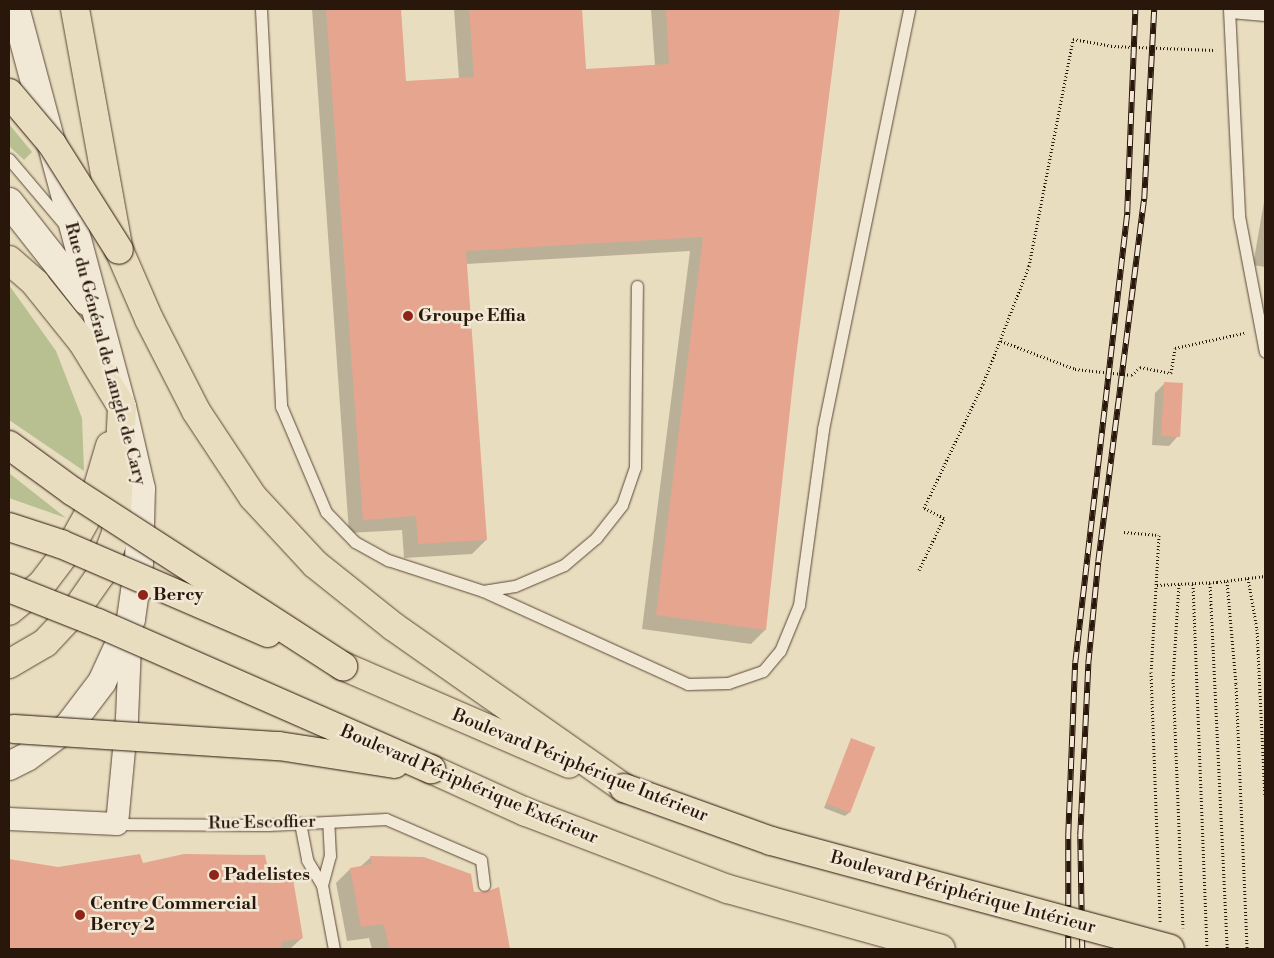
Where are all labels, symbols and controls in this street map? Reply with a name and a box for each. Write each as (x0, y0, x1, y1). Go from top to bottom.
street label: Rue du Général de Langle de Cary (59, 220, 151, 488)
place label: Groupe Effia (418, 305, 526, 327)
marker: Groupe Effia (402, 310, 414, 322)
place label: Bercy (153, 584, 204, 606)
marker: Bercy (137, 589, 149, 601)
street label: Boulevard Périphérique Intérieur (449, 705, 711, 827)
street label: Boulevard Périphérique Extérieur (337, 721, 601, 849)
street label: Rue Escoffier (208, 811, 316, 835)
street label: Boulevard Périphérique Intérieur (828, 847, 1098, 939)
place label: Padelistes (224, 864, 310, 886)
marker: Padelistes (208, 869, 220, 881)
place label: Centre Commercial Bercy 2 (90, 894, 257, 936)
marker: Centre Commercial Bercy 2 (74, 909, 86, 921)

